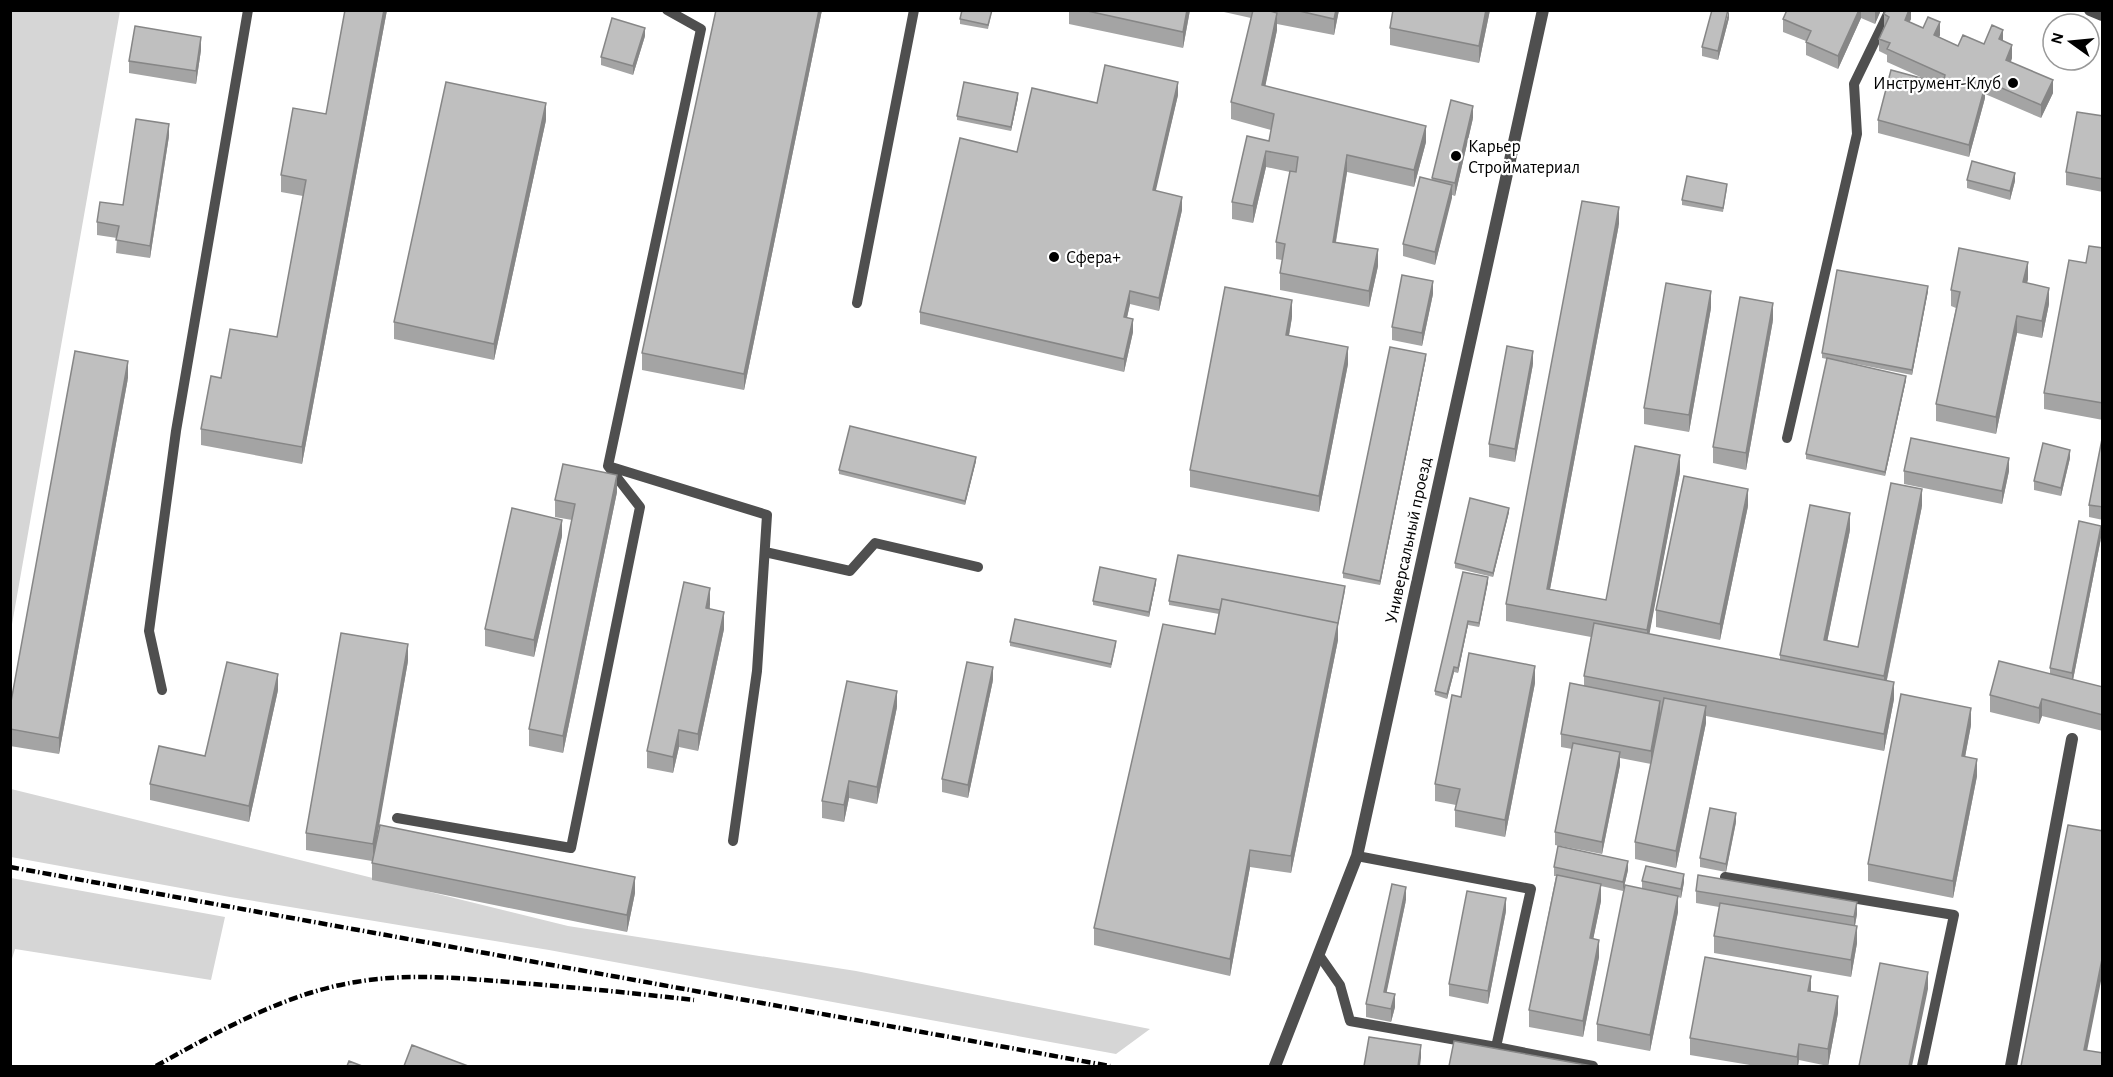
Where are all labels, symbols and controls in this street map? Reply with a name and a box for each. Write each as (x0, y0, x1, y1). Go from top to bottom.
north arrow (2041, 12, 2101, 72)
text: N (2048, 31, 2067, 46)
place label: Инструмент-Клуб (1873, 74, 2001, 93)
marker: Инструмент-Клуб (2006, 76, 2020, 90)
place label: Карьер Стройматериал (1468, 138, 1580, 177)
marker: Карьер Стройматериал (1449, 149, 1463, 163)
place label: Сфера+ (1066, 249, 1121, 267)
marker: Сфера+ (1047, 250, 1061, 264)
street label: Универсальный проезд (1383, 455, 1435, 625)

